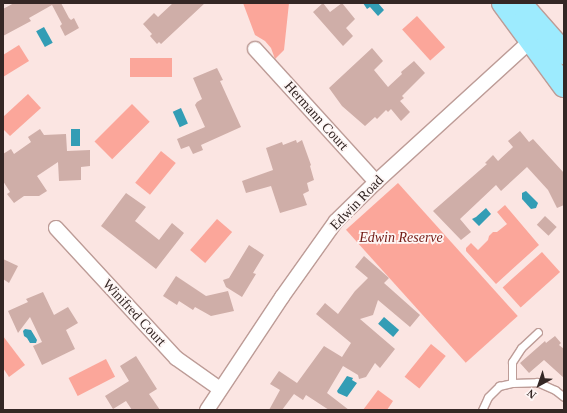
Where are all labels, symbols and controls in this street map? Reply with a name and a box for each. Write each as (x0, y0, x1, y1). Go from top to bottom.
street label: Hermann Court (280, 78, 352, 154)
street label: Edwin Road (327, 172, 387, 234)
park label: Edwin Reserve (359, 230, 443, 246)
street label: Winifred Court (99, 276, 169, 350)
north arrow (519, 365, 559, 405)
text: N (524, 387, 538, 401)

